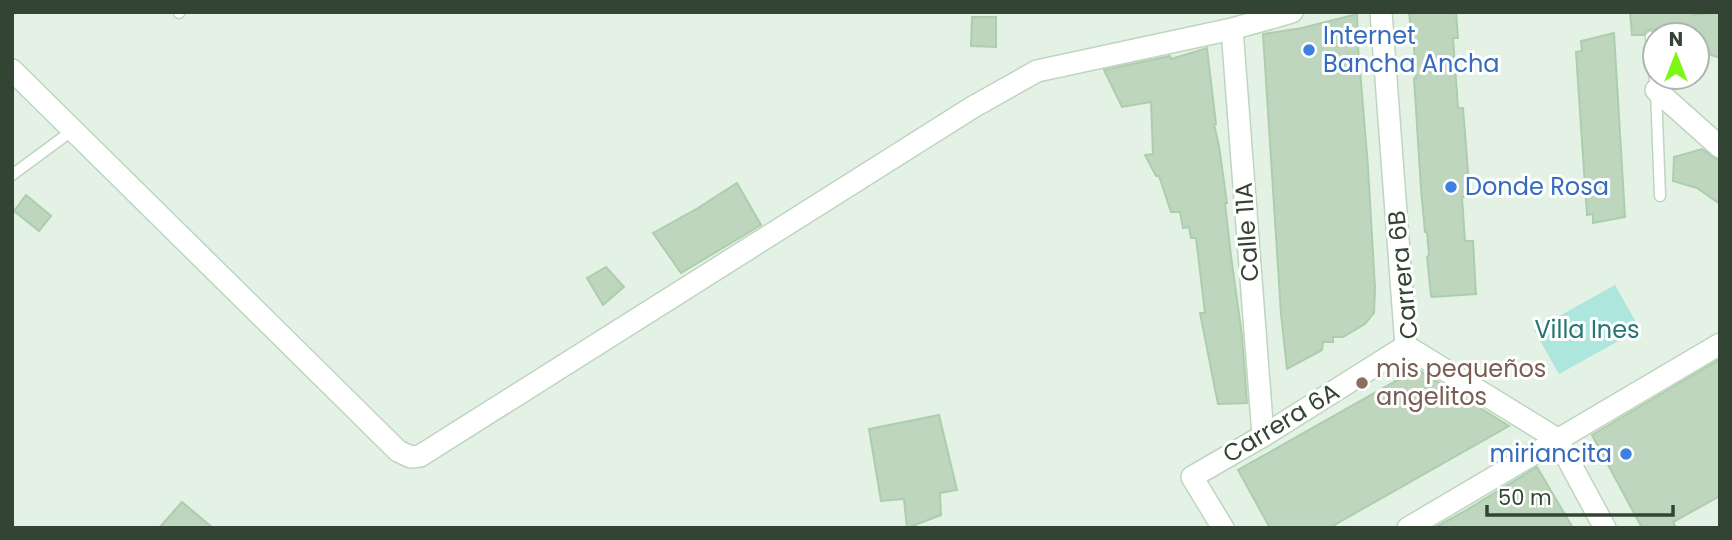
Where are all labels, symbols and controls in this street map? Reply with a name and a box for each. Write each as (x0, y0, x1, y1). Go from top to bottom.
place label: Internet Bancha Ancha (1323, 19, 1500, 80)
north arrow (1641, 21, 1711, 91)
text: N (1669, 26, 1683, 53)
marker: Internet Bancha Ancha (1301, 42, 1317, 58)
place label: Donde Rosa (1465, 170, 1609, 203)
marker: Donde Rosa (1443, 179, 1459, 195)
street label: Calle 11A (1227, 181, 1266, 283)
street label: Carrera 6B (1379, 209, 1426, 341)
park label: Villa Ines (1534, 313, 1640, 346)
place label: mis pequeños angelitos (1376, 352, 1546, 413)
street label: Carrera 6A (1216, 375, 1345, 470)
marker: mis pequeños angelitos (1354, 375, 1370, 391)
place label: miriancita (1490, 437, 1612, 470)
marker: miriancita (1618, 446, 1634, 462)
scale bar (1487, 474, 1672, 518)
text: 50 m (1498, 483, 1552, 512)

